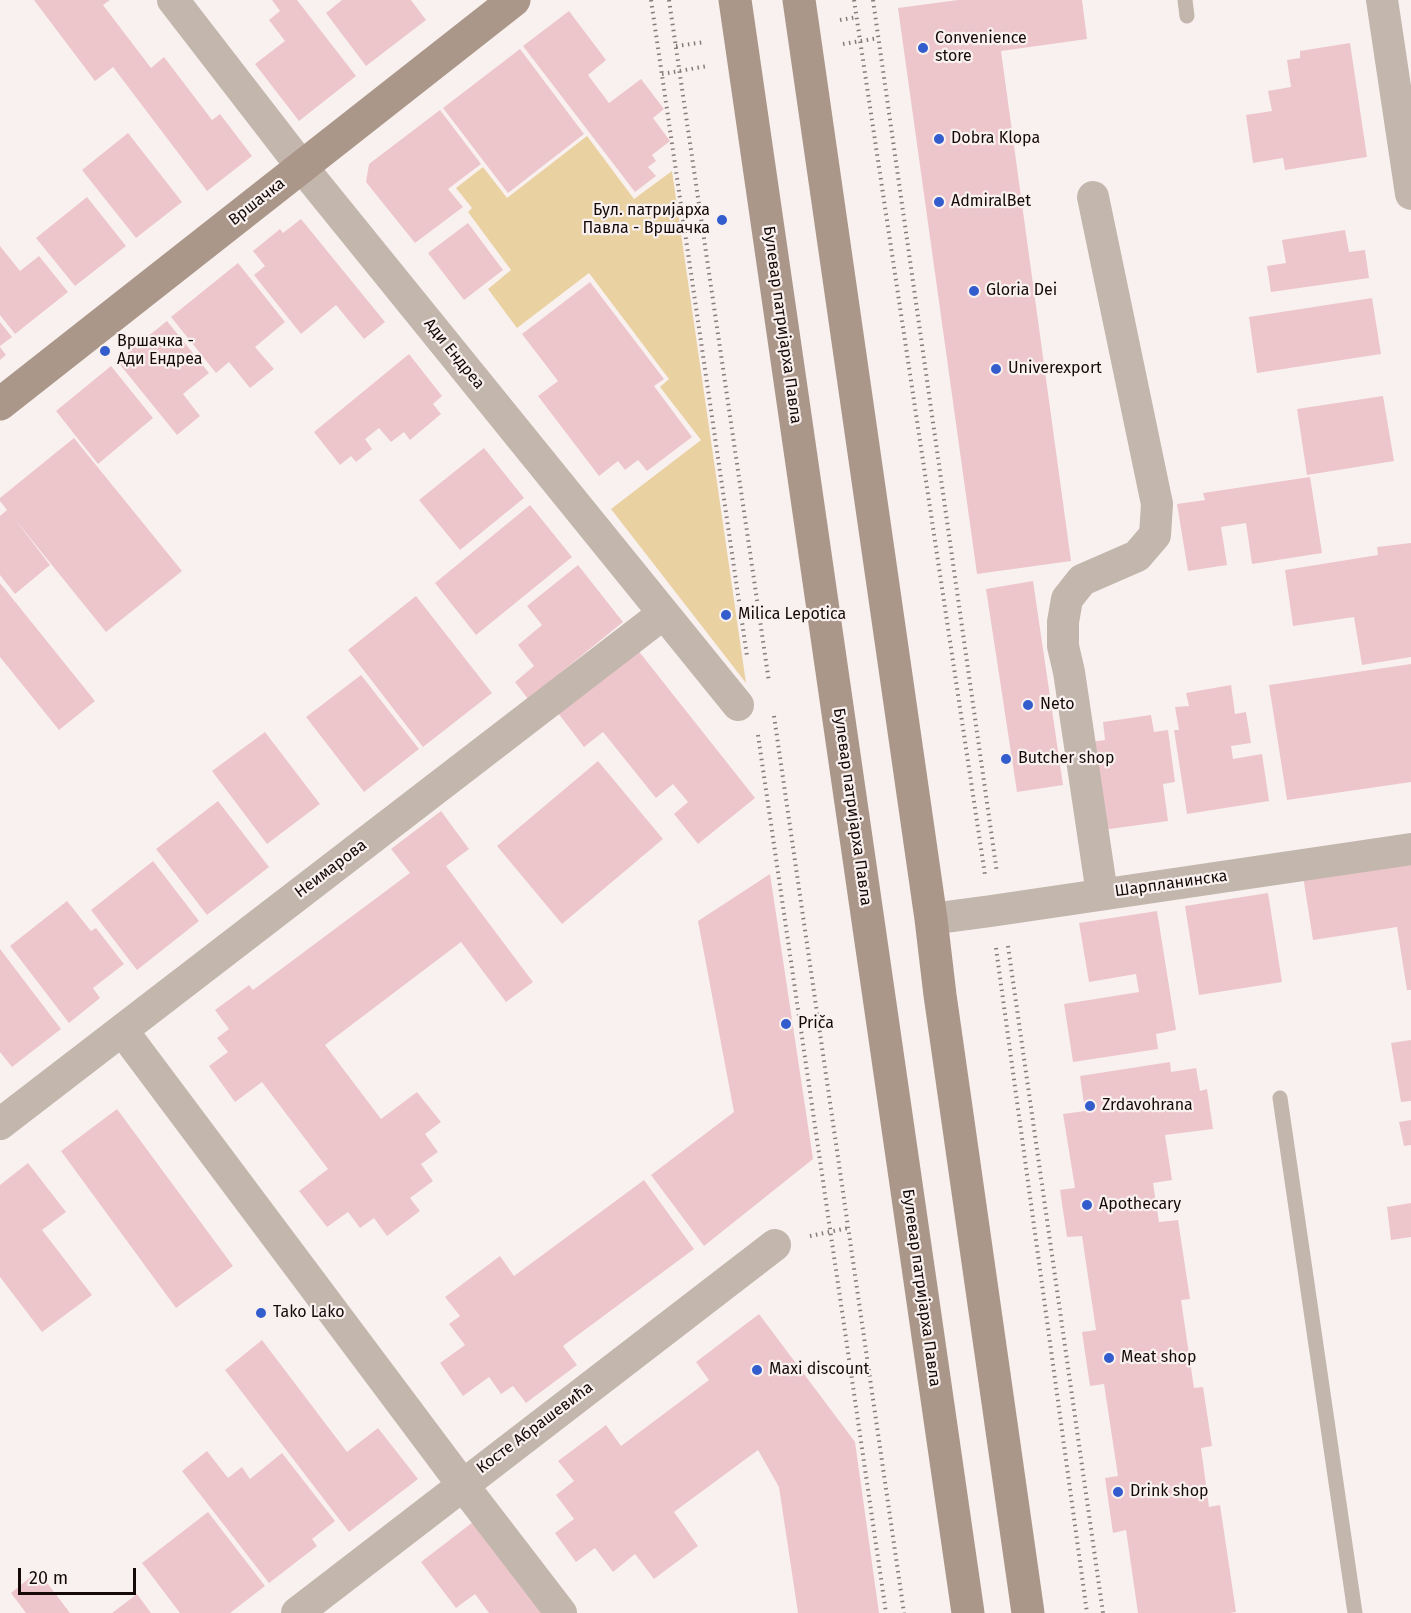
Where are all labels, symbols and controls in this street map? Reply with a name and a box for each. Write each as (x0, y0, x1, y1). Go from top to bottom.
place label: Convenience store (935, 29, 1027, 67)
marker: Convenience store (916, 41, 930, 55)
place label: Dobra Klopa (951, 129, 1040, 149)
marker: Dobra Klopa (932, 132, 946, 146)
street label: Вршачка (225, 174, 289, 230)
place label: AdmiralBet (951, 192, 1031, 212)
marker: AdmiralBet (932, 195, 946, 209)
place label: Бул. патријарха Павла - Вршачка (583, 201, 710, 239)
marker: Бул. патријарха Павла - Вршачка (715, 213, 729, 227)
street label: Булевар патријарха Павла (759, 225, 805, 425)
place label: Gloria Dei (986, 281, 1057, 301)
marker: Gloria Dei (967, 284, 981, 298)
street label: Ади Ендреа (420, 315, 488, 393)
place label: Вршачка - Ади Ендреа (117, 332, 203, 370)
marker: Вршачка - Ади Ендреа (98, 344, 112, 358)
place label: Univerexport (1008, 359, 1102, 379)
marker: Univerexport (989, 362, 1003, 376)
place label: Milica Lepotica (738, 605, 846, 625)
marker: Milica Lepotica (719, 608, 733, 622)
place label: Neto (1040, 695, 1075, 715)
marker: Neto (1021, 698, 1035, 712)
street label: Булевар патријарха Павла (829, 707, 875, 907)
place label: Butcher shop (1018, 749, 1114, 769)
marker: Butcher shop (999, 752, 1013, 766)
street label: Неимарова (291, 836, 371, 902)
street label: Шарпланинска (1114, 867, 1228, 901)
place label: Priča (798, 1014, 834, 1034)
marker: Priča (779, 1017, 793, 1031)
place label: Zrdavohrana (1102, 1096, 1193, 1116)
marker: Zrdavohrana (1083, 1099, 1097, 1113)
street label: Булевар патријарха Павла (898, 1188, 944, 1388)
place label: Apothecary (1099, 1195, 1181, 1215)
marker: Apothecary (1080, 1198, 1094, 1212)
place label: Tako Lako (273, 1303, 345, 1323)
marker: Tako Lako (254, 1306, 268, 1320)
place label: Meat shop (1121, 1348, 1196, 1368)
marker: Meat shop (1102, 1351, 1116, 1365)
place label: Maxi discount (769, 1360, 869, 1380)
marker: Maxi discount (750, 1363, 764, 1377)
street label: Косте Абрашевића (473, 1378, 597, 1478)
place label: Drink shop (1130, 1482, 1208, 1502)
marker: Drink shop (1111, 1485, 1125, 1499)
scale bar (21, 1556, 140, 1594)
text: 20 m (29, 1567, 68, 1589)

